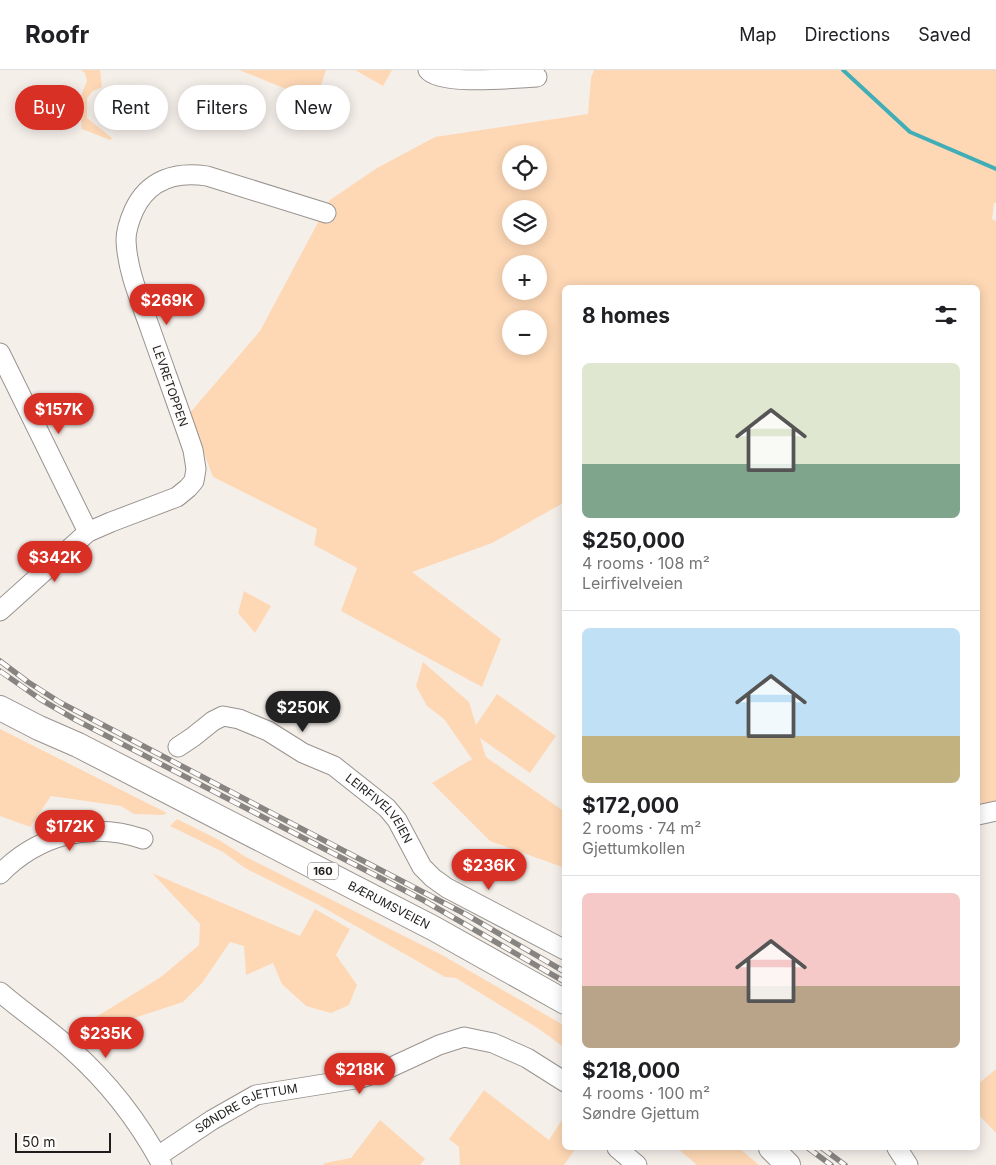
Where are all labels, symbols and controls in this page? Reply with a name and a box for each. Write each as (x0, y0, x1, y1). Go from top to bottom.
text: Roofr (25, 20, 89, 49)
text: Map (739, 24, 777, 45)
text: Directions (805, 24, 890, 45)
text: Saved (918, 24, 971, 45)
chip: Buy (15, 85, 84, 130)
chip: Rent (94, 85, 168, 130)
chip: Filters (178, 85, 266, 130)
chip: New (276, 85, 350, 130)
map controls (502, 145, 547, 355)
button: locate (502, 145, 547, 190)
button: layers (502, 200, 547, 245)
button: + (502, 255, 547, 300)
pin: $269K (132, 284, 202, 326)
text: $269K (141, 290, 193, 310)
icon: filters (932, 301, 960, 329)
text: 8 homes (582, 303, 670, 328)
button: − (502, 310, 547, 355)
street label: LEVRETOPPEN (149, 343, 191, 429)
pin: $157K (24, 392, 94, 435)
icon: home (726, 395, 816, 485)
text: $157K (35, 399, 83, 419)
text: $250,000 (582, 528, 685, 553)
pin: $342K (20, 540, 90, 583)
text: $342K (28, 547, 82, 567)
text: 4 rooms · 108 m² (582, 553, 710, 573)
text: Leirfivelveien (582, 573, 683, 593)
icon: home (726, 661, 816, 751)
pin: $250K (268, 690, 338, 733)
text: $250K (276, 697, 330, 717)
street label: LEIRFIVELVEIEN (343, 770, 416, 846)
text: $172,000 (582, 793, 679, 818)
pin: $172K (35, 810, 105, 852)
text: $172K (46, 816, 94, 836)
text: 2 rooms · 74 m² (582, 818, 701, 838)
text: Gjettumkollen (582, 838, 685, 858)
pin: $236K (454, 848, 524, 891)
text: $236K (463, 855, 515, 875)
road number: 160 (308, 862, 338, 879)
street label: BÆRUMSVEIEN (346, 877, 432, 932)
icon: home (726, 926, 816, 1016)
pin: $235K (71, 1016, 141, 1059)
text: $235K (80, 1023, 132, 1043)
pin: $218K (325, 1052, 395, 1095)
text: $218,000 (582, 1058, 680, 1083)
text: $218K (335, 1059, 385, 1079)
street label: SØNDRE GJETTUM (192, 1080, 299, 1136)
text: 4 rooms · 100 m² (582, 1083, 710, 1103)
text: Søndre Gjettum (582, 1103, 699, 1123)
scale bar (15, 1130, 111, 1153)
text: 50 m (22, 1133, 56, 1150)

